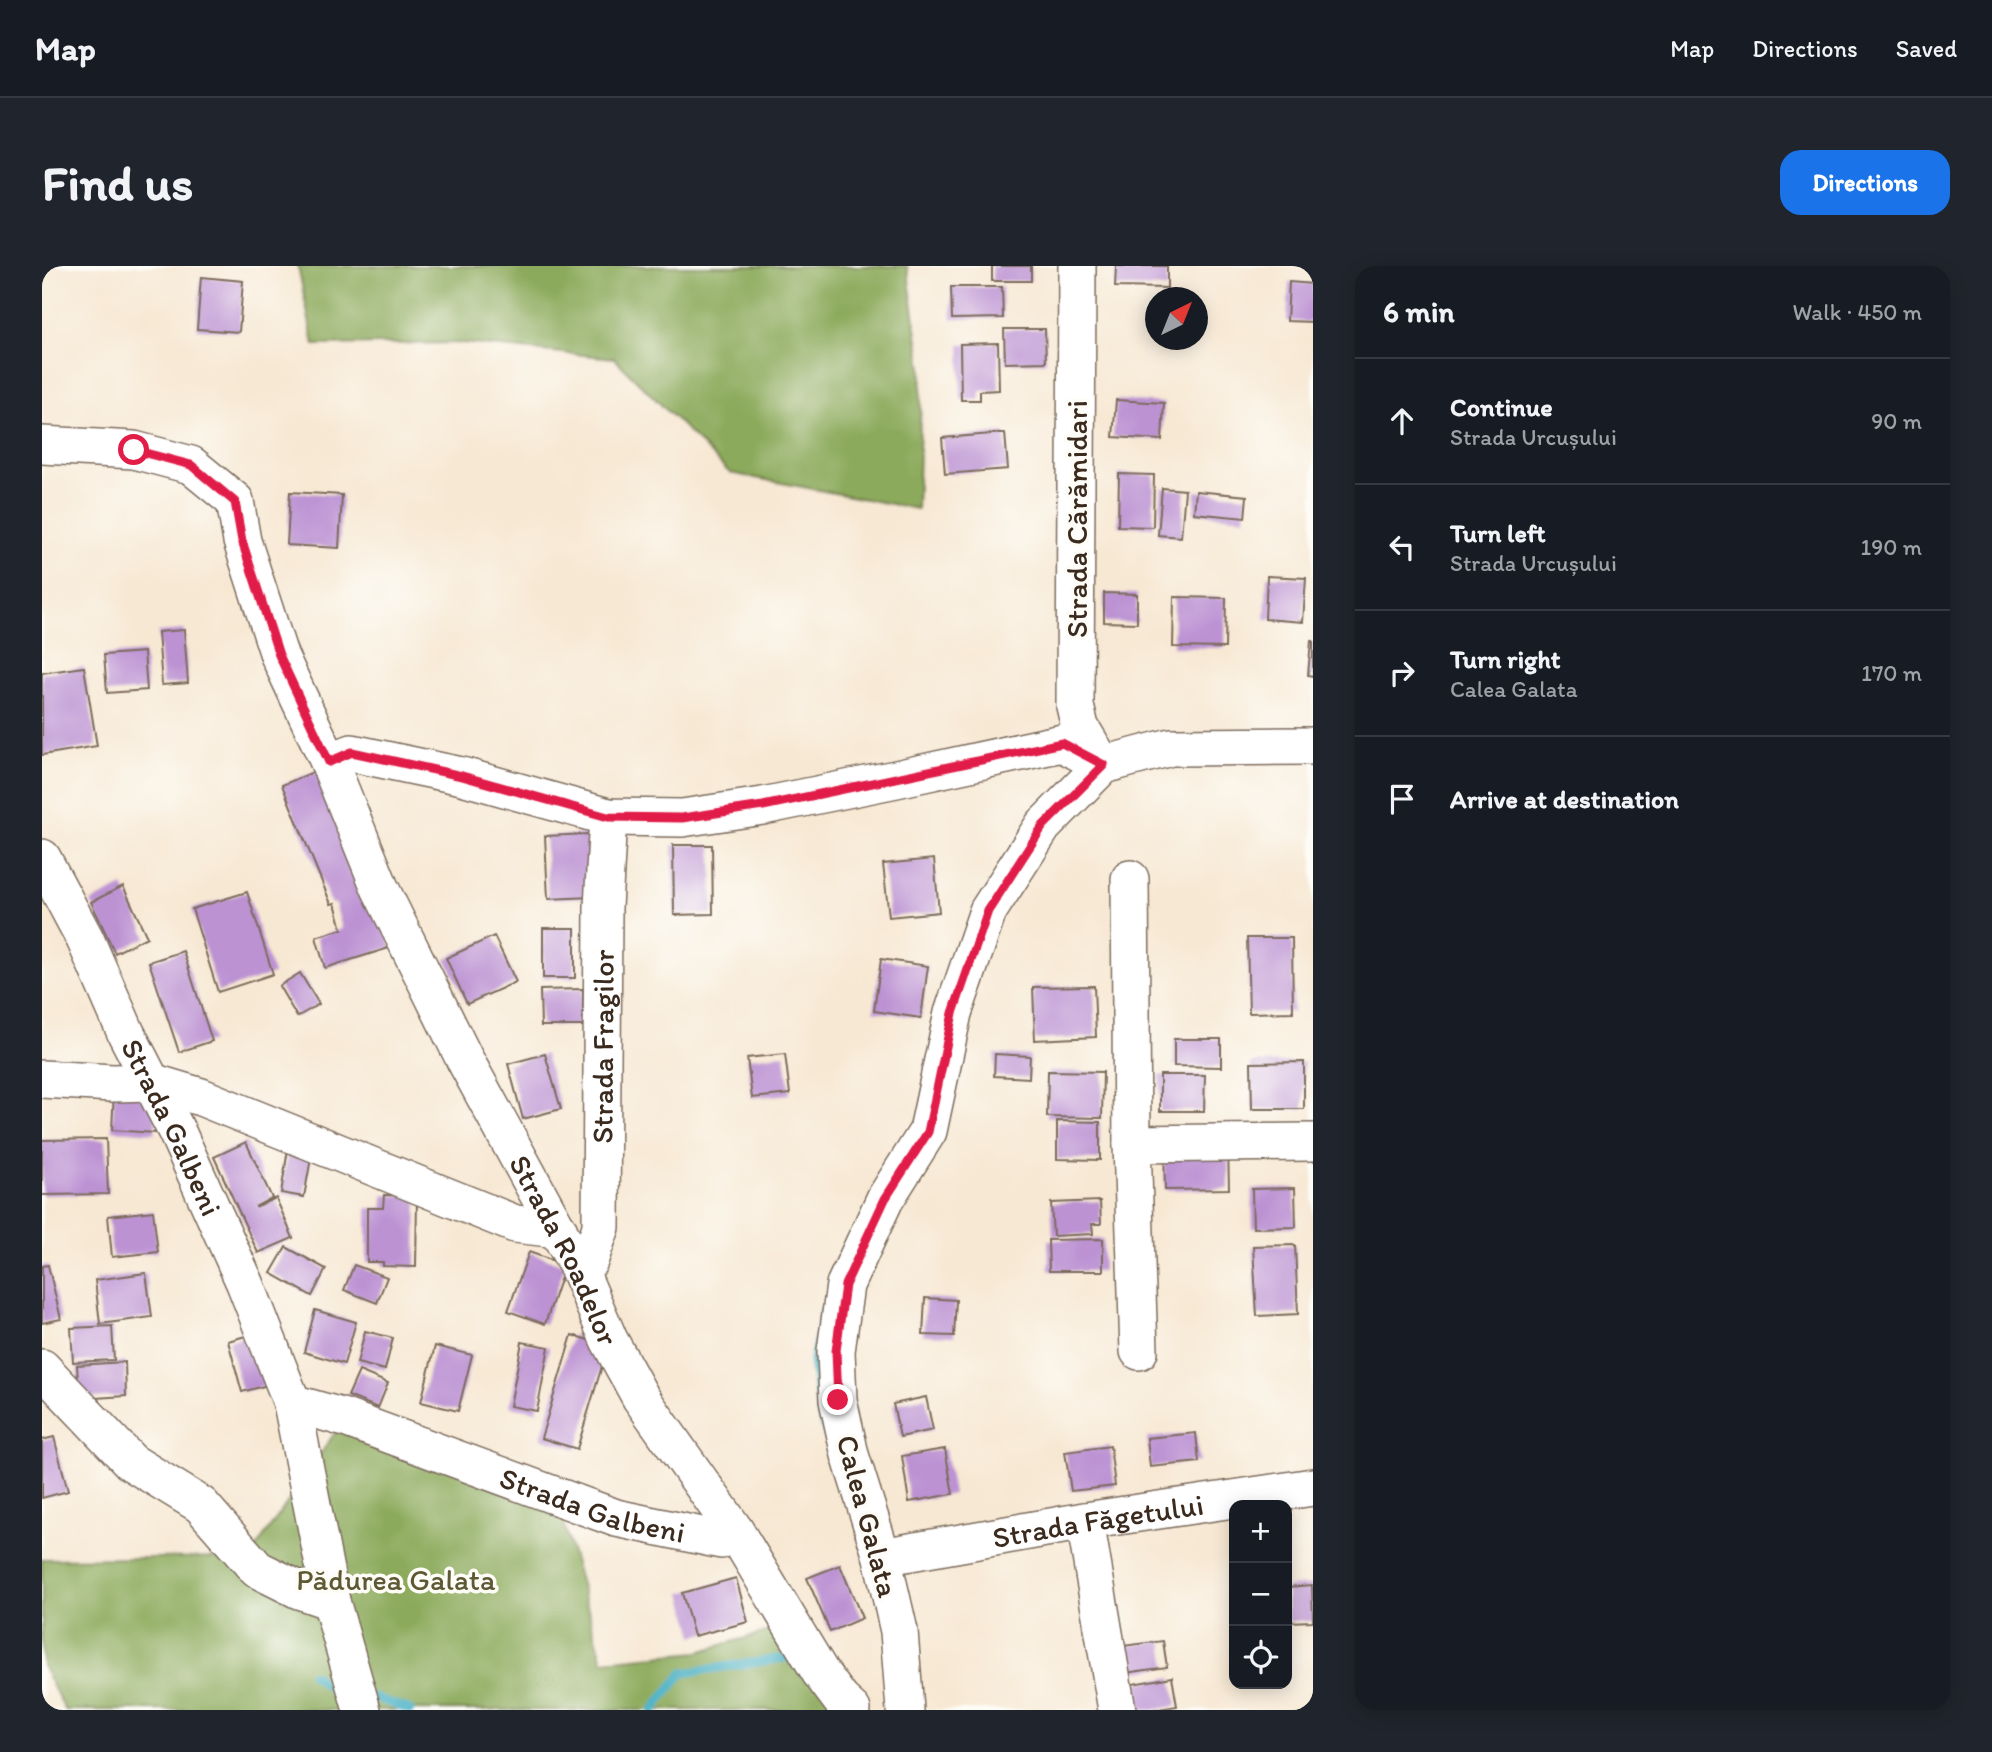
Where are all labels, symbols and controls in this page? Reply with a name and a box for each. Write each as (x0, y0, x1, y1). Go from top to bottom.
text: Map (35, 29, 96, 68)
text: Map (1670, 34, 1714, 63)
text: Directions (1752, 34, 1858, 63)
text: Saved (1896, 34, 1957, 63)
button: Directions (1780, 150, 1950, 215)
text: Find us (42, 153, 193, 212)
north arrow (1145, 287, 1208, 350)
text: 6 min (1383, 293, 1455, 330)
text: Walk · 450 m (1792, 298, 1922, 326)
text: Continue (1450, 391, 1553, 423)
street label: Strada Cărămidari (1058, 400, 1095, 638)
icon: ahead (1383, 402, 1421, 440)
text: 90 m (1871, 407, 1922, 435)
text: Strada Urcușului (1450, 423, 1617, 451)
route start (118, 434, 149, 465)
text: Turn left (1450, 517, 1546, 549)
icon: left (1383, 528, 1421, 566)
text: 190 m (1861, 533, 1922, 561)
text: Strada Urcușului (1450, 549, 1617, 577)
text: Turn right (1450, 643, 1561, 675)
icon: right (1383, 654, 1421, 692)
text: 170 m (1861, 659, 1922, 687)
text: Calea Galata (1450, 675, 1578, 703)
icon: arrive (1383, 780, 1421, 818)
text: Arrive at destination (1450, 783, 1679, 815)
street label: Strada Fragilor (583, 949, 621, 1144)
street label: Strada Galbeni (113, 1032, 231, 1221)
street label: Strada Roadelor (502, 1148, 628, 1351)
route end (822, 1384, 853, 1415)
street label: Calea Galata (829, 1431, 908, 1602)
street label: Strada Galbeni (495, 1458, 689, 1551)
street label: Strada Făgetului (989, 1485, 1206, 1556)
map controls (1229, 1500, 1292, 1689)
button: + (1229, 1500, 1292, 1563)
park label: Pădurea Galata (296, 1561, 496, 1598)
button: − (1229, 1563, 1292, 1626)
button: locate (1229, 1626, 1292, 1689)

